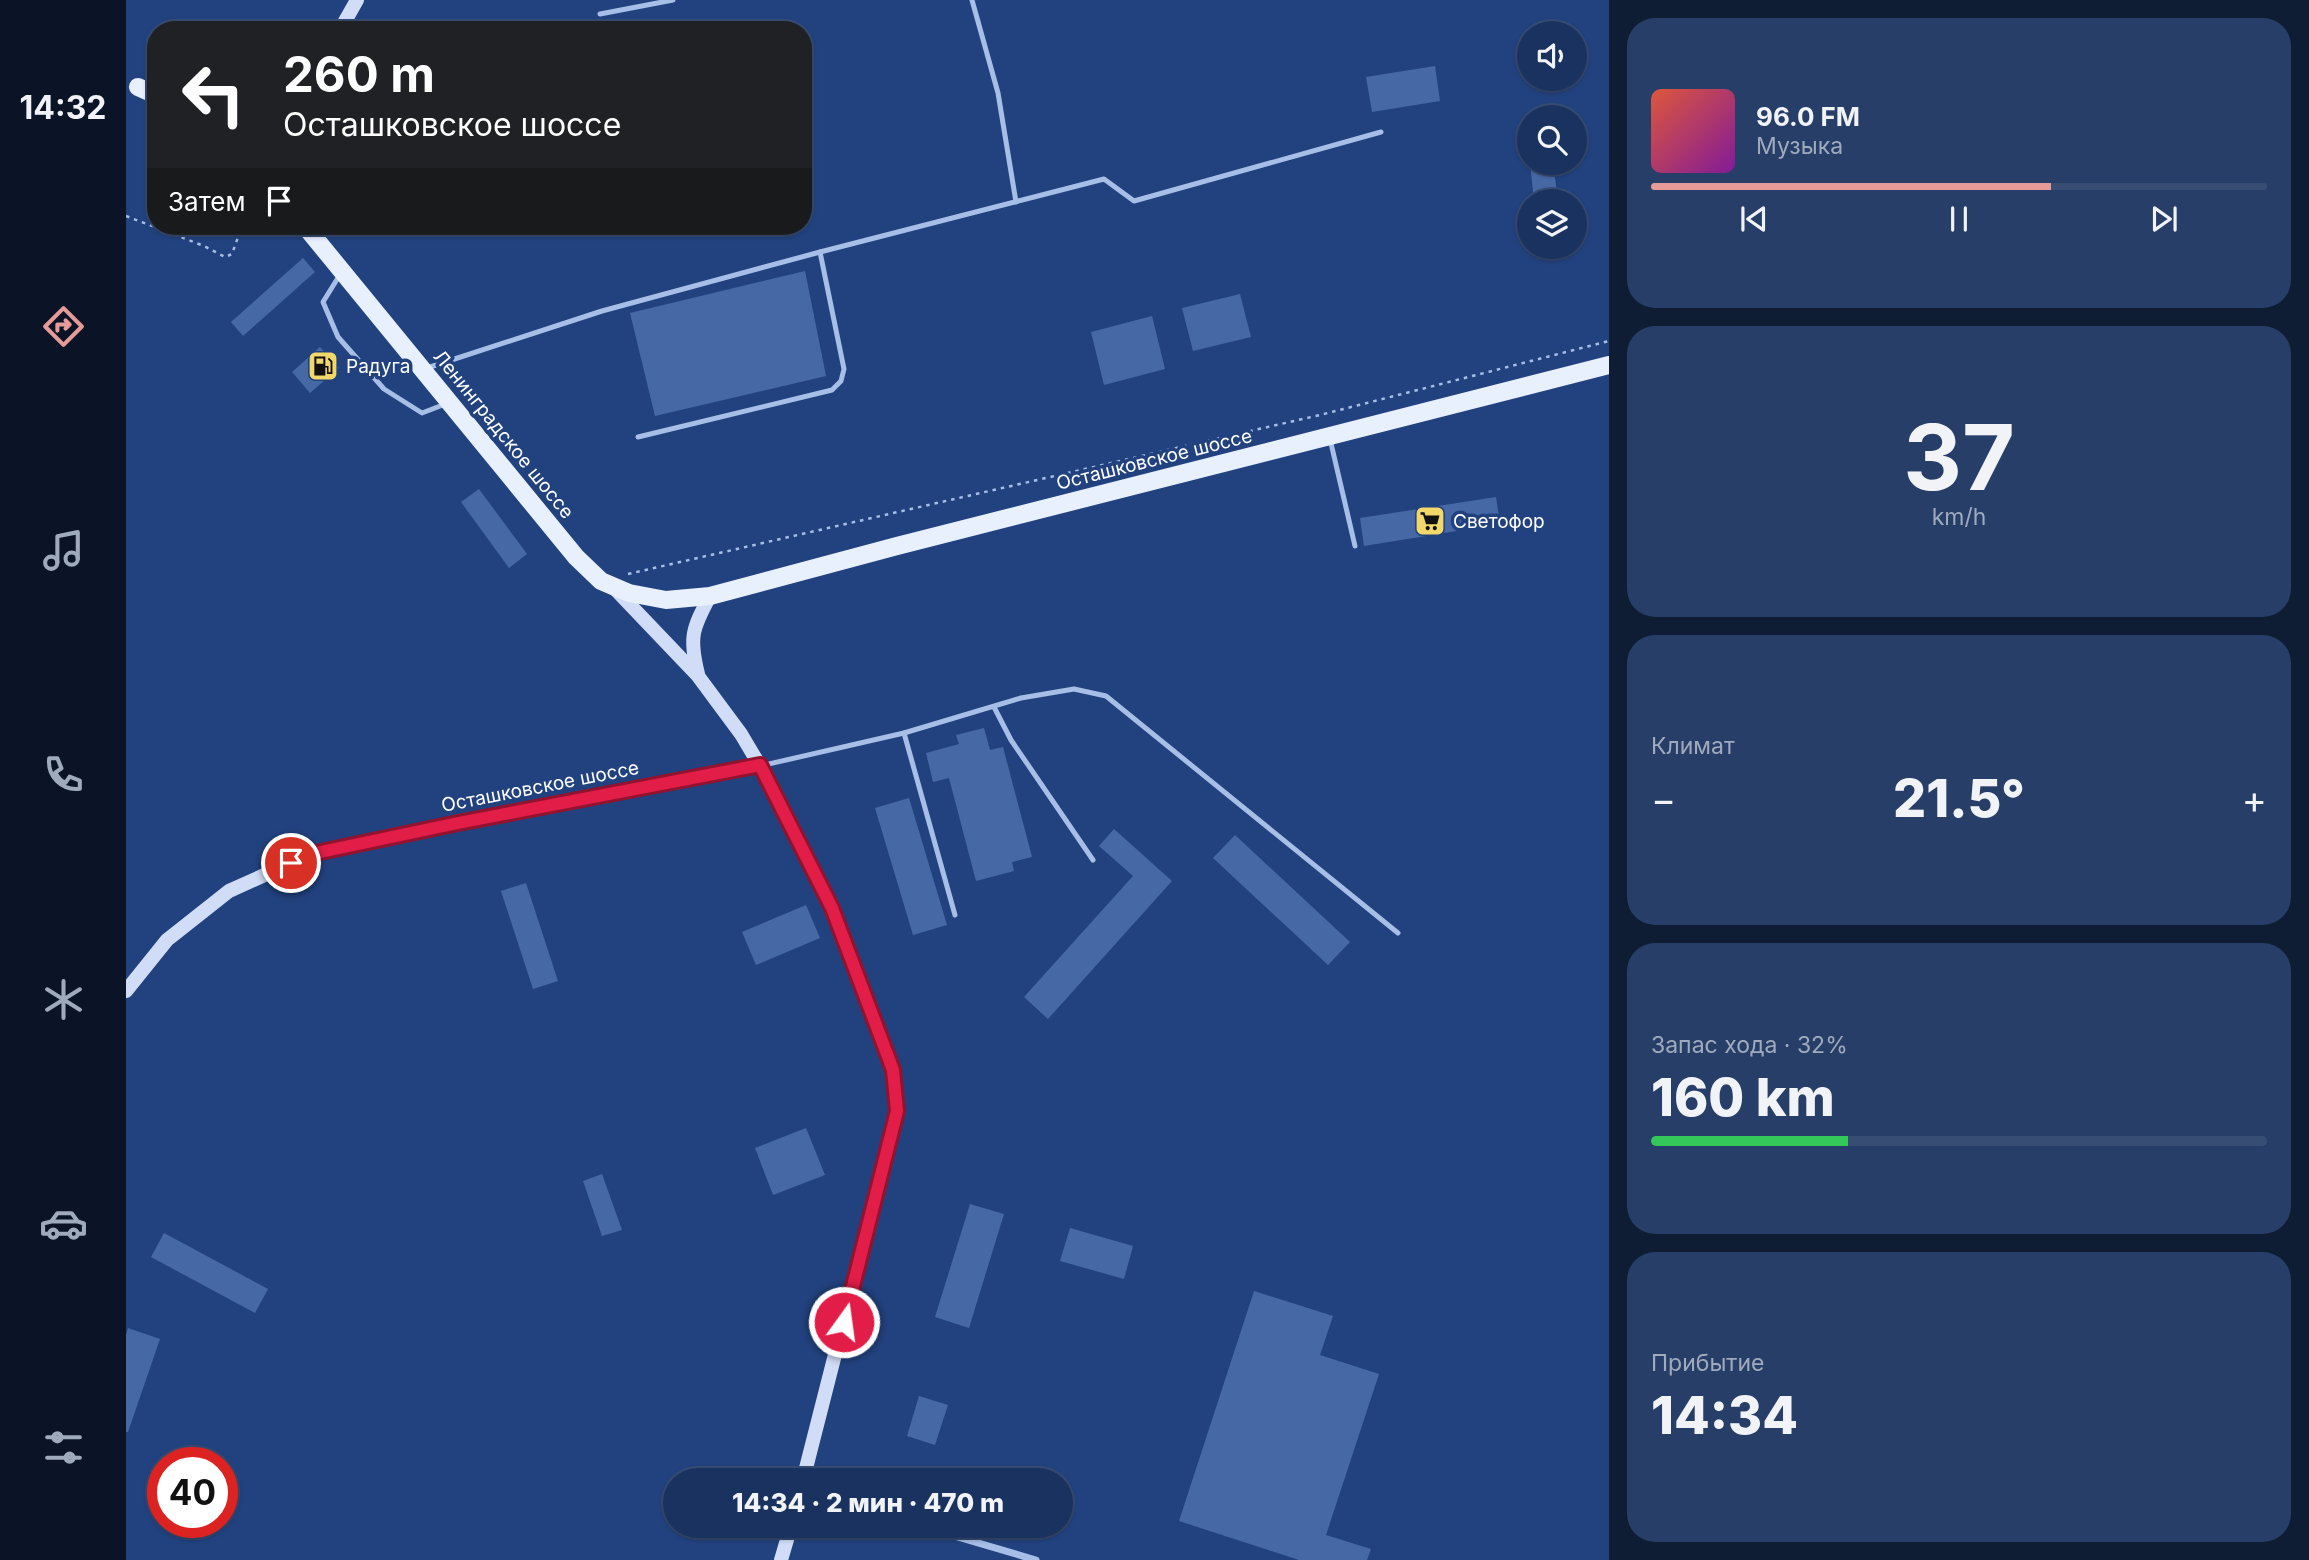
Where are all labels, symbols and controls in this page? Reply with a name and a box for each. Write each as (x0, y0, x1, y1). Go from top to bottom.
map controls (1517, 21, 1587, 259)
button: sound (1517, 21, 1587, 91)
text: 260 m (283, 45, 435, 104)
icon: left (168, 49, 259, 140)
text: 14:32 (20, 88, 106, 127)
text: 96.0 FM (1756, 101, 1860, 132)
text: Осташковское шоссе (283, 105, 621, 144)
button: search (1517, 105, 1587, 175)
text: Музыка (1756, 132, 1843, 160)
icon: arrive (260, 182, 298, 220)
text: Затем (168, 186, 246, 217)
button: layers (1517, 189, 1587, 259)
icon: previous (1735, 200, 1773, 238)
icon: pause (1940, 200, 1978, 238)
icon: next (2145, 200, 2183, 238)
icon: directions (39, 302, 88, 351)
street label: Ленинградское шоссе (428, 345, 579, 523)
fuel station icon: Радуга (306, 349, 340, 383)
place label: Радуга (346, 355, 410, 378)
text: 37 (1903, 402, 2015, 512)
street label: Осташковское шоссе (1054, 424, 1254, 495)
text: km/h (1932, 503, 1986, 531)
supermarket icon: Светофор (1413, 504, 1447, 538)
place label: Светофор (1453, 510, 1545, 533)
icon: music (39, 526, 88, 575)
text: Климат (1651, 732, 1735, 760)
icon: phone (39, 750, 88, 799)
street label: Осташковское шоссе (439, 756, 641, 817)
text: 21.5° (1893, 767, 2025, 830)
text: − (1651, 776, 1676, 822)
text: + (2242, 776, 2267, 822)
pin (261, 833, 321, 893)
icon: arrive (272, 844, 310, 882)
icon: climate (39, 975, 88, 1024)
text: Запас хода · 32% (1651, 1031, 1848, 1059)
text: 160 km (1651, 1066, 1835, 1129)
icon: car (39, 1199, 88, 1248)
position arrow (807, 1285, 881, 1359)
text: Прибытие (1651, 1349, 1764, 1377)
text: 14:34 (1651, 1384, 1798, 1447)
icon: filters (39, 1423, 88, 1472)
speed limit sign: 40 (147, 1447, 238, 1538)
text: 14:34 · 2 мин · 470 m (732, 1487, 1004, 1518)

